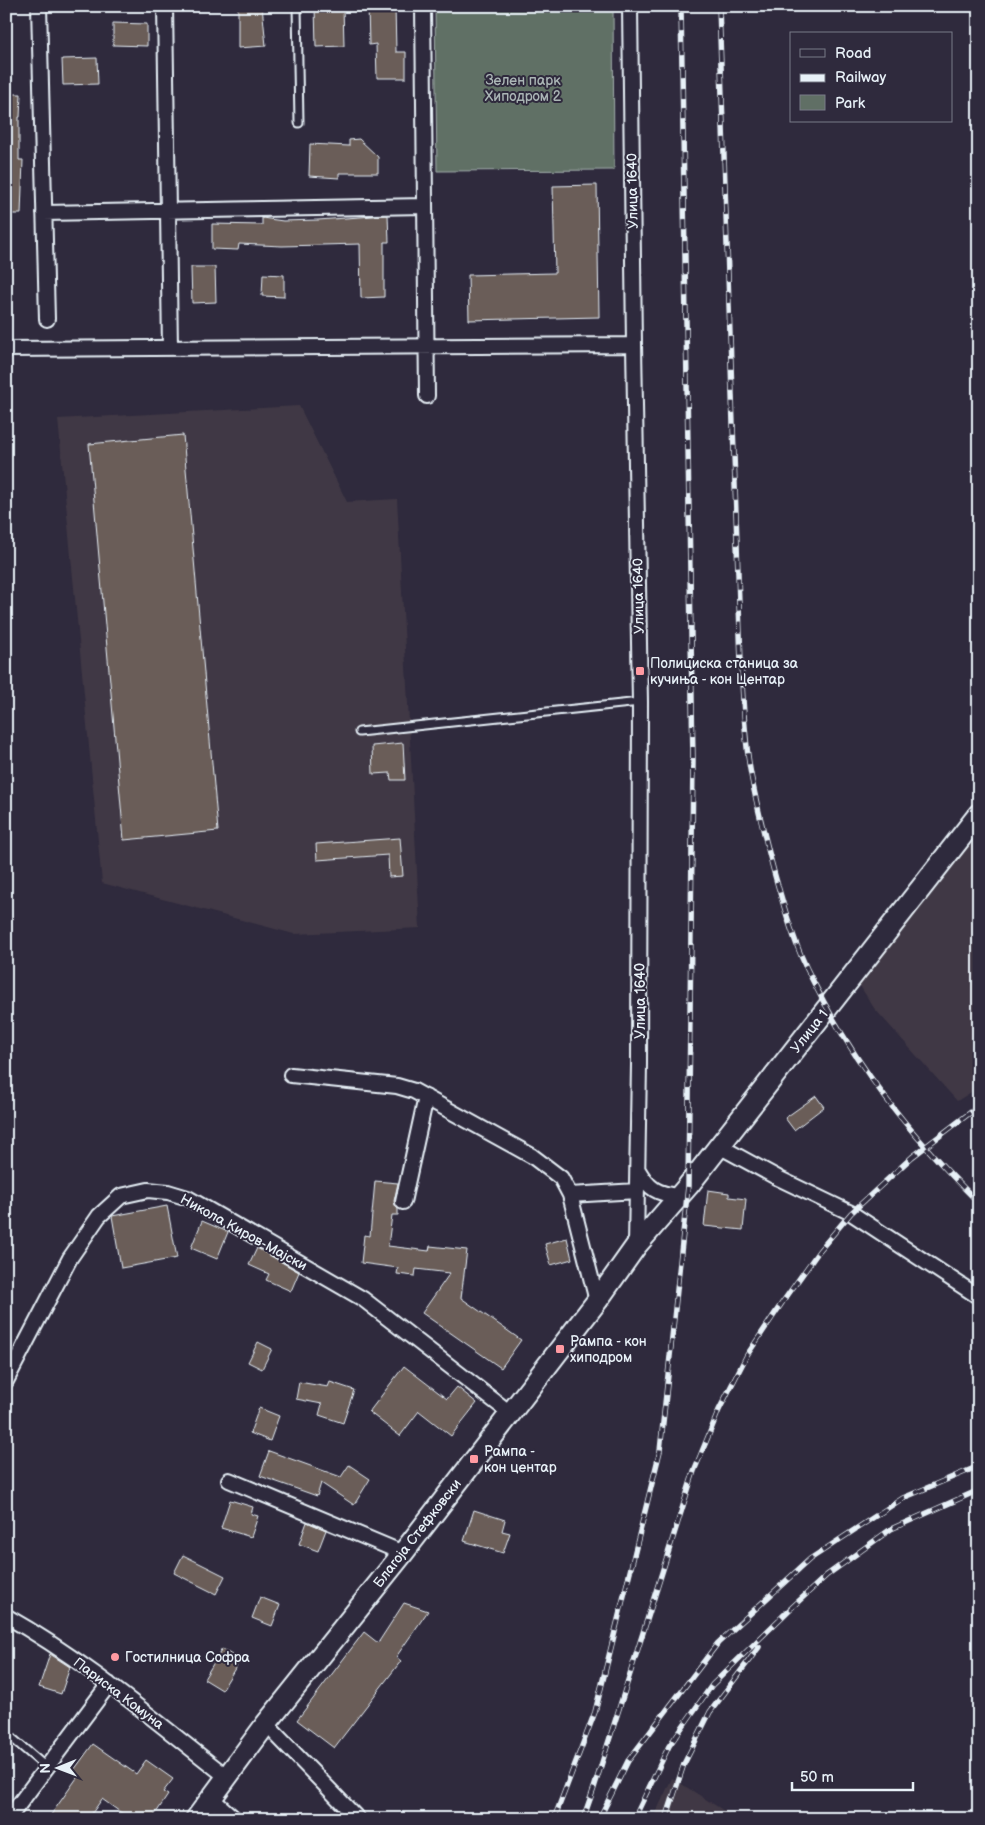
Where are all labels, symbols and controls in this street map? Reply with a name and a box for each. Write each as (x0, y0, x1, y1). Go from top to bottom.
legend (790, 32, 952, 122)
text: Road (835, 44, 871, 63)
text: Railway (835, 68, 886, 87)
park label: Зелен парк Хиподром 2 (485, 72, 562, 105)
text: Park (835, 94, 866, 113)
street label: Улица 1640 (623, 153, 642, 229)
street label: Улица 1640 (629, 558, 648, 634)
place label: Полициска станица за кучиња - кон Центар (650, 655, 799, 688)
marker: Полициска станица за кучиња - кон Центар (634, 665, 646, 677)
street label: Улица 1640 (632, 963, 649, 1039)
street label: Улица 1 (787, 1006, 832, 1056)
street label: Никола Киров-Мајски (177, 1190, 310, 1274)
place label: Рампа - кон хиподром (570, 1333, 647, 1366)
marker: Рампа - кон хиподром (554, 1343, 566, 1355)
place label: Рампа - кон центар (484, 1443, 557, 1476)
marker: Рампа - кон центар (468, 1453, 480, 1465)
street label: Благоја Стефковски (370, 1476, 465, 1591)
place label: Гостилница Софра (125, 1649, 251, 1666)
marker: Гостилница Софра (109, 1651, 121, 1663)
street label: Париска Комуна (70, 1654, 168, 1733)
north arrow (32, 1742, 82, 1792)
scale bar (792, 1760, 914, 1792)
text: N (37, 1763, 54, 1774)
text: 50 m (800, 1768, 834, 1787)

